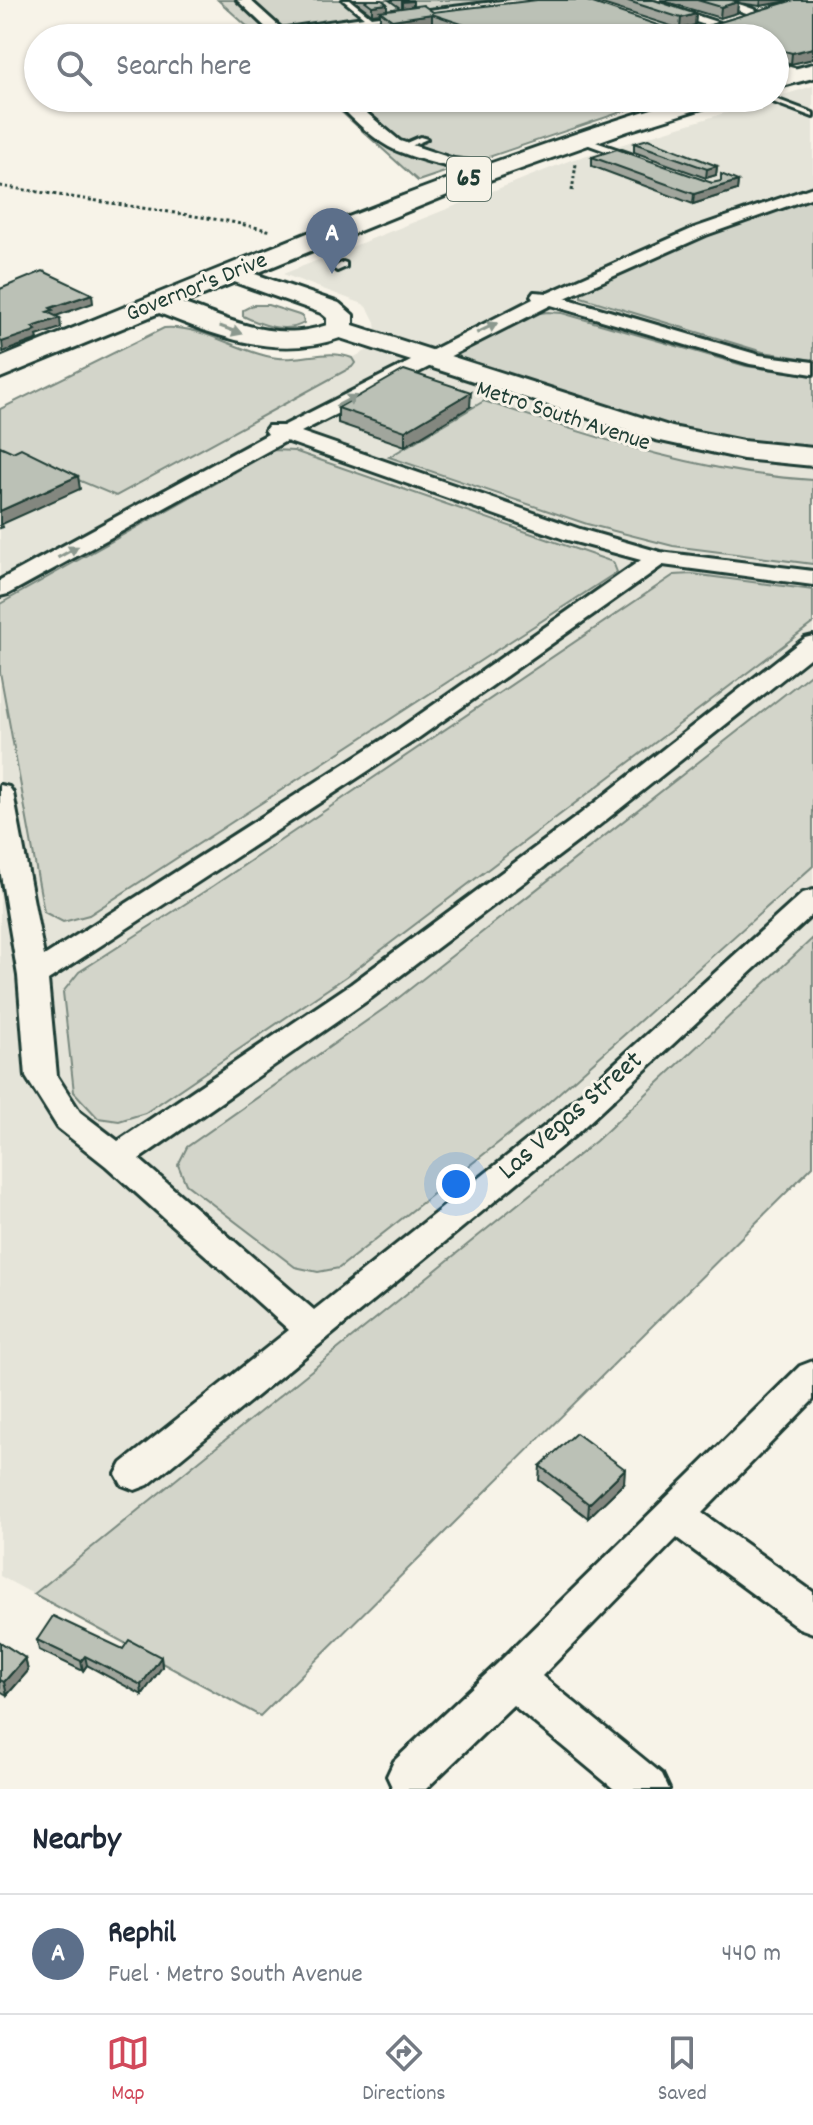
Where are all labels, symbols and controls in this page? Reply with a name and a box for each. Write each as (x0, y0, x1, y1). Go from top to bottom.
search box (24, 24, 789, 112)
icon: search (52, 46, 96, 90)
text: Search here (116, 47, 252, 90)
road number: 65 (447, 157, 491, 201)
pin: A (306, 208, 358, 274)
street label: Governor's Drive (121, 244, 273, 332)
one-way arrow (476, 321, 499, 335)
one-way arrow (219, 325, 243, 337)
street label: Metro South Avenue (472, 373, 654, 461)
one-way arrow (335, 394, 358, 407)
one-way arrow (57, 545, 80, 559)
street label: Las Vegas Street (491, 1043, 653, 1191)
your location (436, 1164, 476, 1204)
text: Nearby (32, 1817, 121, 1866)
text: Rephil (108, 1914, 176, 1957)
text: A (51, 1936, 65, 1973)
text: 440 m (721, 1936, 781, 1973)
text: Fuel · Metro South Avenue (108, 1957, 363, 1994)
tab: Map (106, 2031, 150, 2110)
tab: Directions (362, 2031, 446, 2110)
tab: Saved (658, 2031, 707, 2110)

